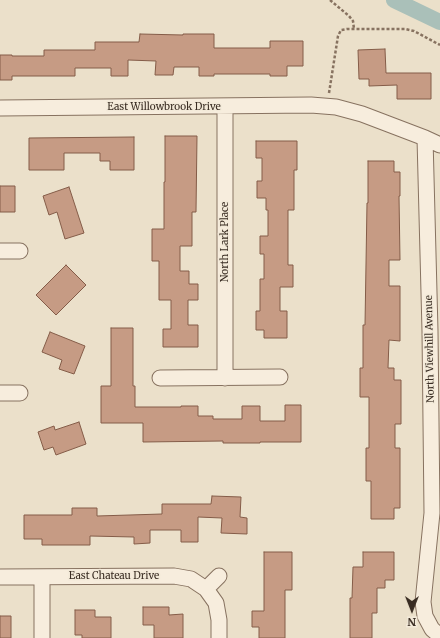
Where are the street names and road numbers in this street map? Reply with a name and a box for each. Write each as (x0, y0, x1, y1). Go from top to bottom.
street label: East Willowbrook Drive (107, 101, 221, 113)
street label: North Lark Place (219, 202, 231, 282)
street label: North Viewhill Avenue (423, 295, 437, 403)
street label: East Chateau Drive (69, 570, 159, 582)

